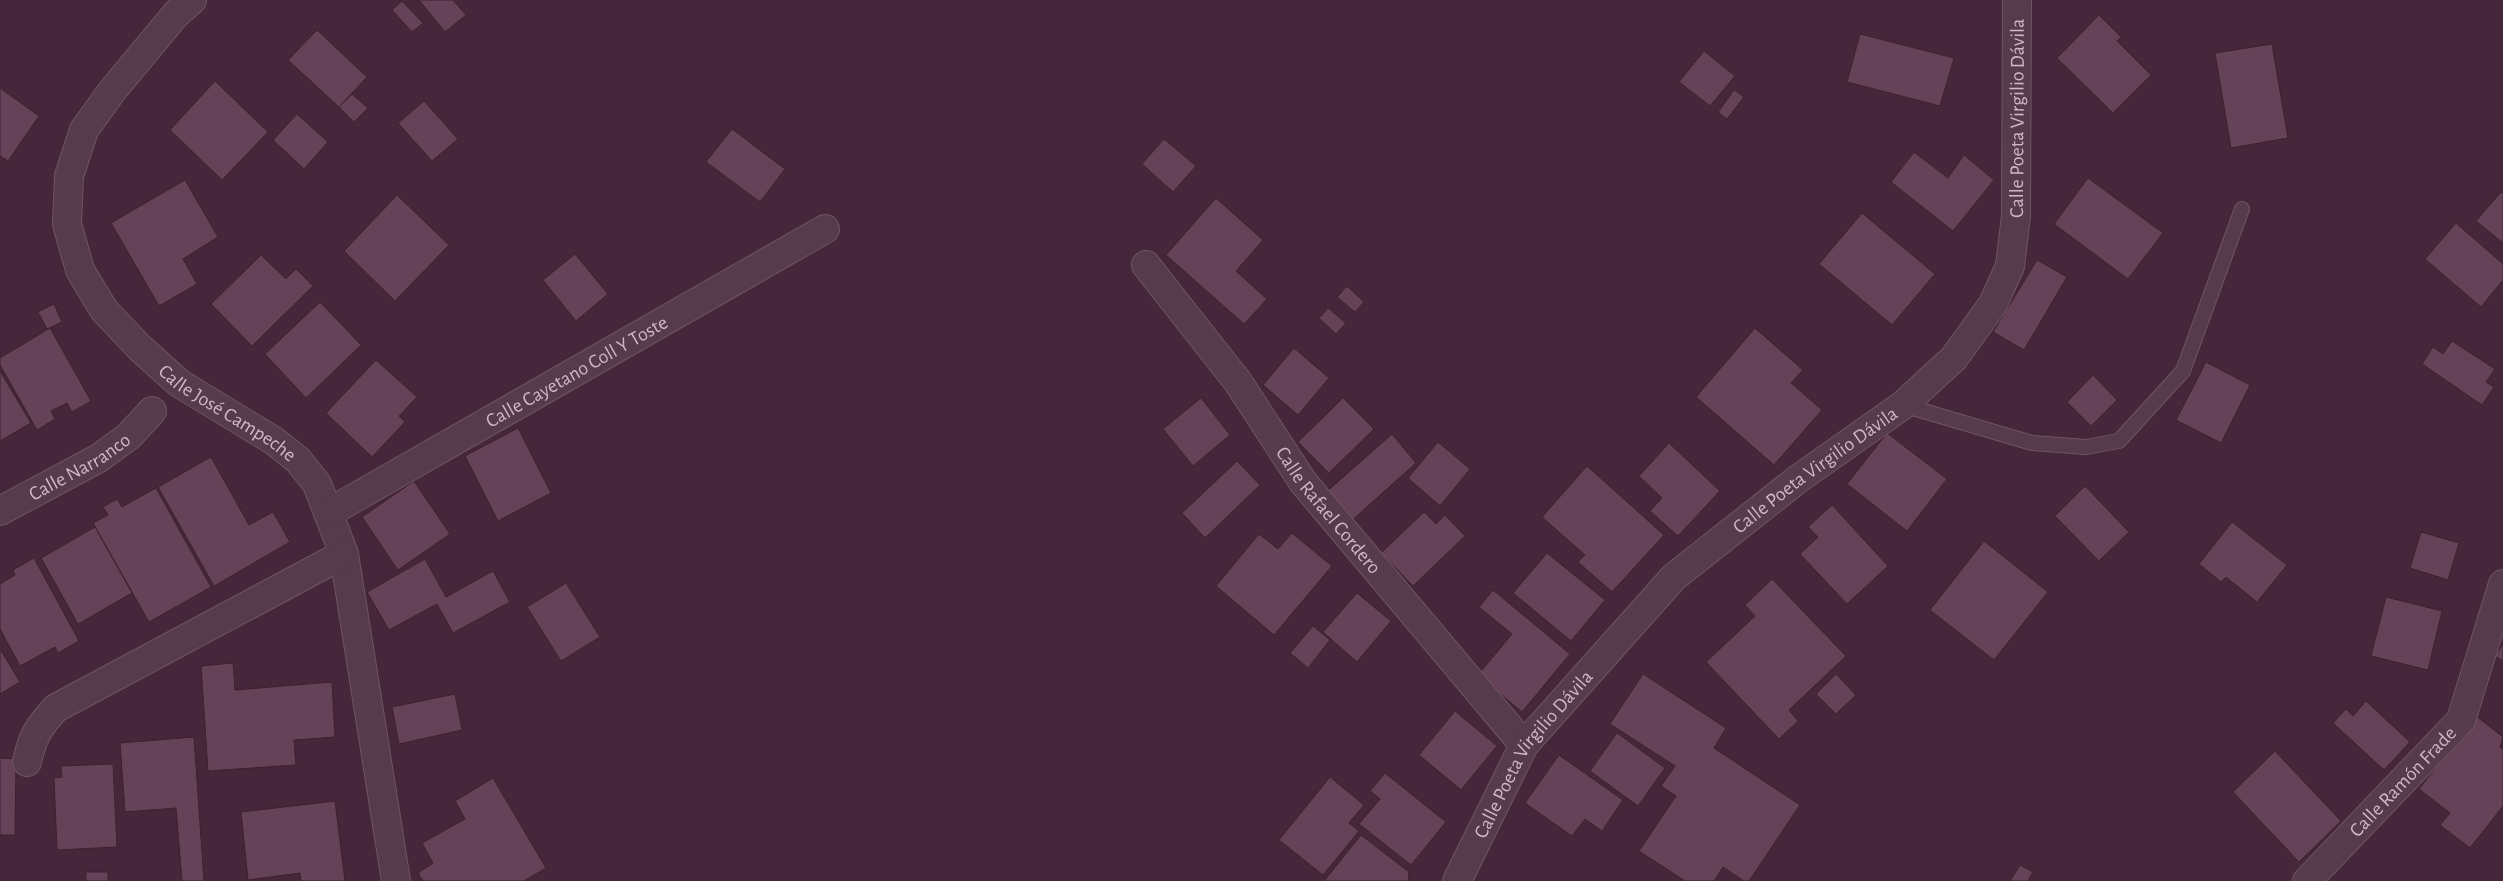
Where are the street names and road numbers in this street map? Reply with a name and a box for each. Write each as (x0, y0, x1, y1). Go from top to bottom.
street label: Calle Poeta Virgilio Dávila (2007, 19, 2028, 218)
street label: Calle Cayetano Coll Y Toste (482, 312, 671, 432)
street label: Calle José Campeche (155, 361, 300, 466)
street label: Calle Poeta Virgilio Dávila (1729, 403, 1901, 538)
street label: Calle Narranco (26, 430, 134, 505)
street label: Calle Rafael Cordero (1272, 443, 1385, 578)
street label: Calle Poeta Virgilio Dávila (1471, 667, 1597, 842)
street label: Calle Ramón Frade (2346, 723, 2460, 841)

